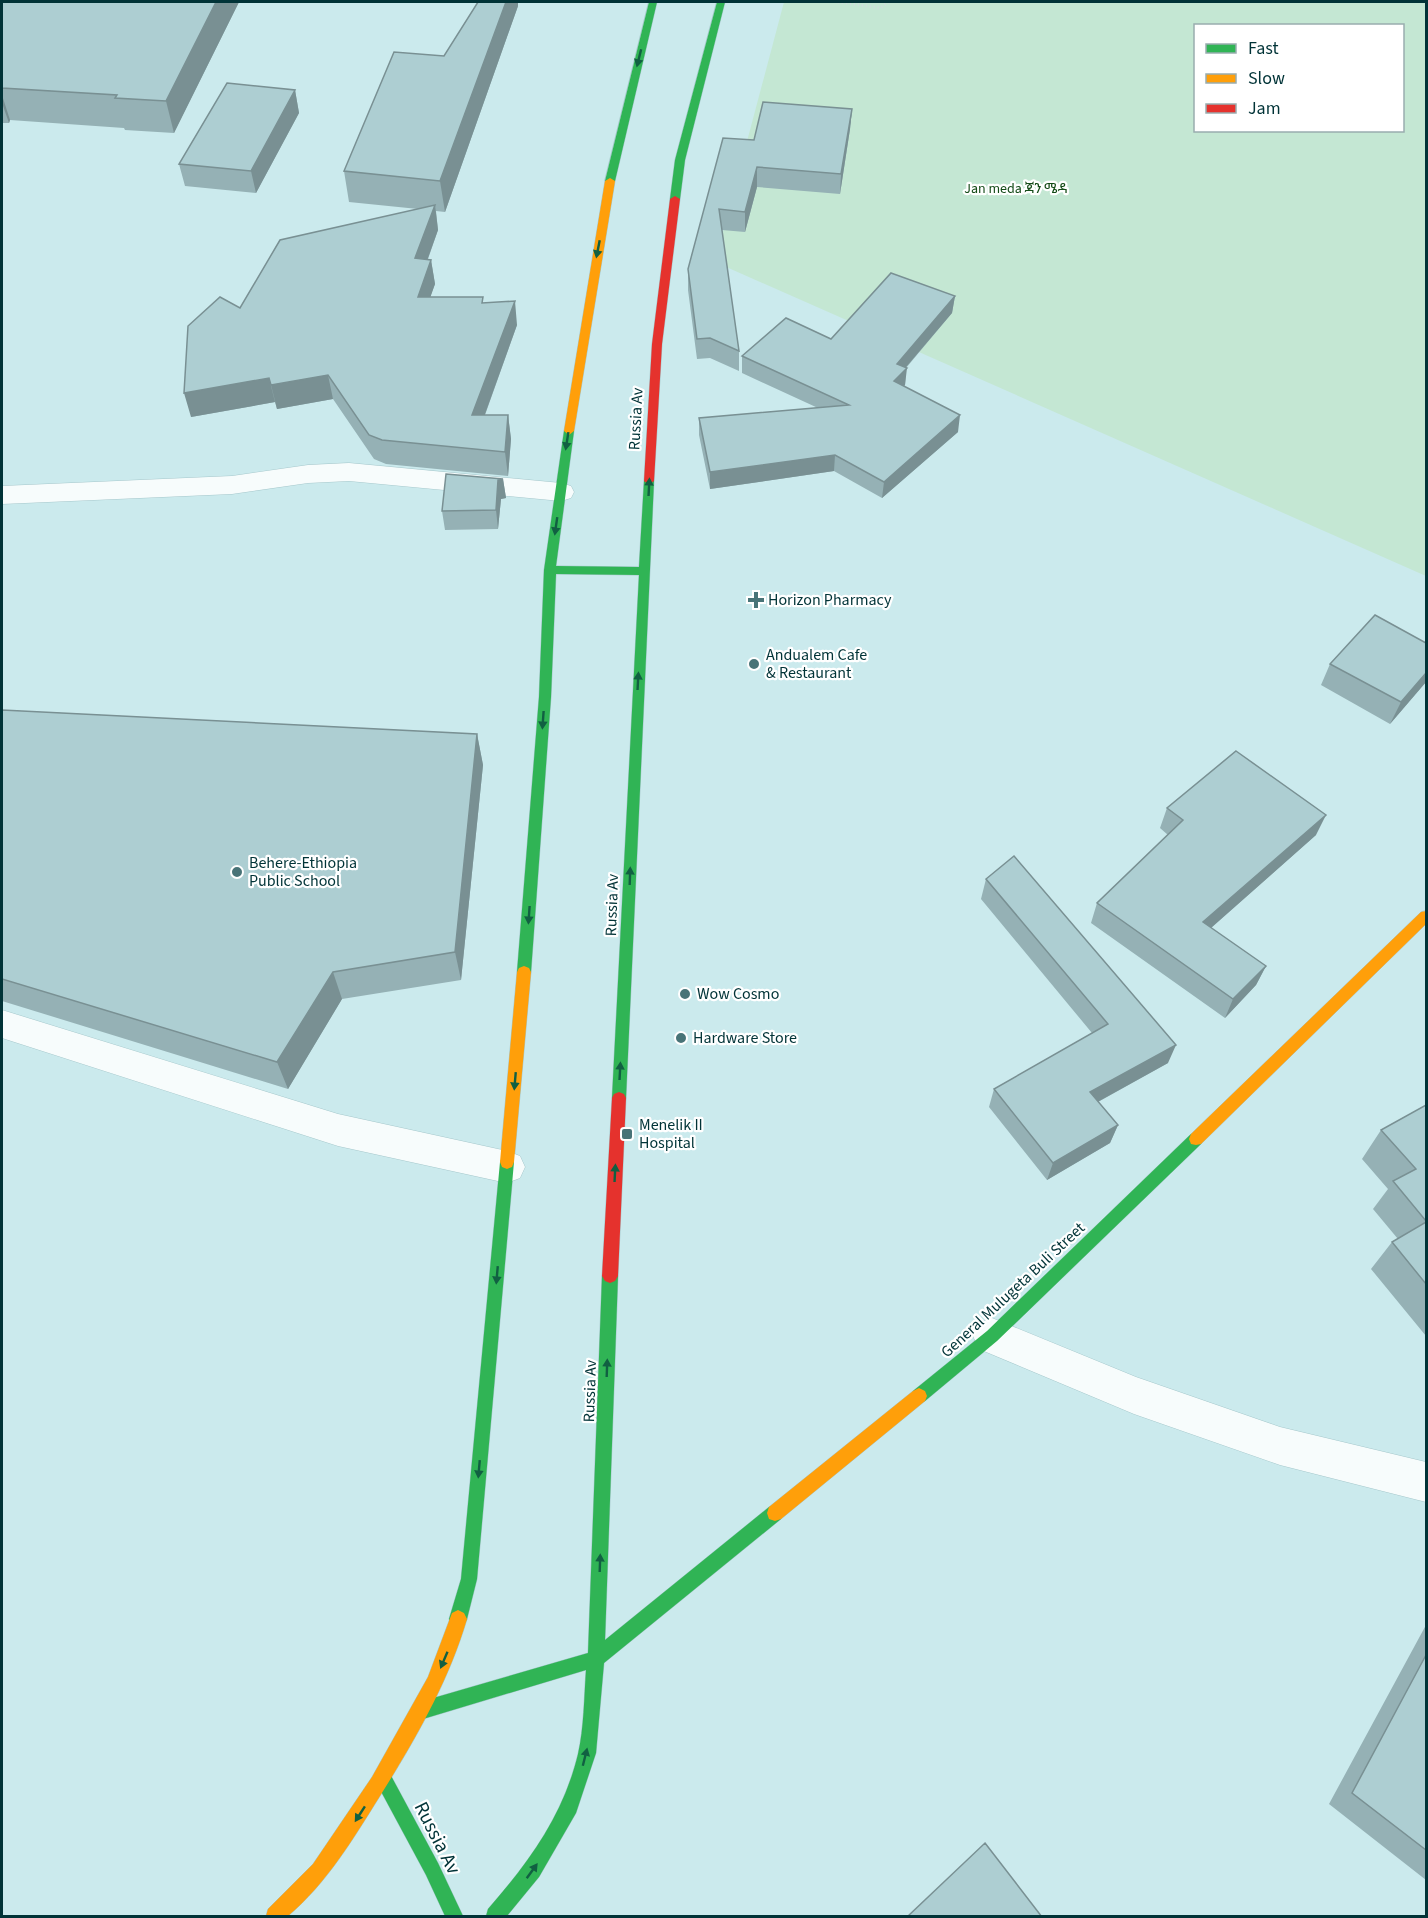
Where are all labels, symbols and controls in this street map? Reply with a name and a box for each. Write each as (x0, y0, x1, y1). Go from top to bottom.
legend (1194, 24, 1404, 132)
text: Fast (1248, 36, 1279, 61)
one-way arrow (634, 49, 644, 67)
text: Slow (1248, 66, 1285, 91)
text: Jam (1248, 96, 1281, 121)
park label: Jan meda ጃን ሜዳ (964, 179, 1068, 199)
one-way arrow (593, 239, 602, 258)
street label: Russia Av (623, 387, 649, 451)
one-way arrow (562, 432, 571, 451)
one-way arrow (645, 477, 654, 496)
one-way arrow (552, 517, 561, 536)
place label: Horizon Pharmacy (768, 589, 892, 611)
marker: Horizon Pharmacy (749, 593, 763, 607)
place label: Andualem Cafe & Restaurant (766, 644, 867, 684)
marker: Andualem Cafe & Restaurant (747, 657, 761, 671)
one-way arrow (633, 672, 642, 691)
one-way arrow (539, 711, 548, 730)
place label: Behere-Ethiopia Public School (249, 852, 357, 892)
marker: Behere-Ethiopia Public School (230, 865, 244, 879)
one-way arrow (625, 867, 635, 886)
street label: Russia Av (600, 873, 624, 937)
one-way arrow (524, 905, 533, 924)
place label: Wow Cosmo (697, 983, 779, 1005)
marker: Wow Cosmo (678, 987, 692, 1001)
place label: Hardware Store (693, 1027, 797, 1049)
marker: Hardware Store (674, 1031, 688, 1045)
one-way arrow (616, 1061, 625, 1080)
one-way arrow (510, 1071, 520, 1090)
place label: Menelik II Hospital (639, 1114, 703, 1154)
marker: Menelik II Hospital (620, 1127, 634, 1141)
one-way arrow (610, 1164, 619, 1183)
street label: General Mulugeta Buli Street (936, 1217, 1090, 1363)
one-way arrow (492, 1265, 502, 1284)
street label: Russia Av (578, 1359, 602, 1423)
one-way arrow (602, 1359, 612, 1378)
one-way arrow (474, 1460, 484, 1479)
one-way arrow (595, 1554, 604, 1573)
one-way arrow (439, 1651, 449, 1669)
one-way arrow (580, 1748, 590, 1766)
street label: Russia Av (407, 1797, 467, 1880)
one-way arrow (355, 1806, 366, 1822)
one-way arrow (526, 1864, 538, 1880)

